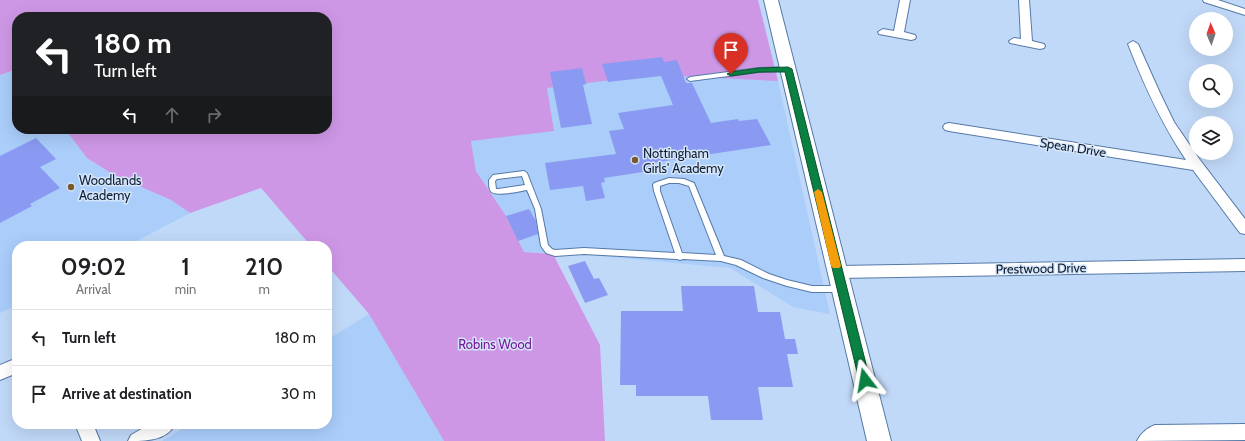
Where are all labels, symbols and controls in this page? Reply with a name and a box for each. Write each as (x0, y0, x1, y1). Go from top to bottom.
north arrow (1189, 12, 1233, 56)
map controls (1189, 12, 1233, 160)
text: 180 m (94, 26, 172, 60)
icon: left (28, 28, 80, 80)
pin (714, 33, 748, 74)
icon: arrive (720, 39, 742, 61)
text: Turn left (94, 60, 157, 82)
button: search (1189, 64, 1233, 108)
icon: left (119, 104, 141, 126)
icon: ahead (161, 104, 183, 126)
icon: right (203, 104, 225, 126)
button: layers (1189, 116, 1233, 160)
street label: Spean Drive (1039, 134, 1108, 160)
place label: Nottingham Girls' Academy (643, 145, 724, 176)
marker: Nottingham Girls' Academy (630, 155, 640, 165)
place label: Woodlands Academy (79, 172, 142, 203)
marker: Woodlands Academy (66, 182, 76, 192)
text: 09:02 (61, 252, 126, 281)
text: 1 (181, 252, 190, 281)
text: 210 (245, 252, 283, 281)
street label: Prestwood Drive (996, 259, 1087, 277)
text: Arrival (76, 281, 111, 297)
text: min (175, 281, 196, 297)
text: m (258, 281, 270, 297)
icon: left (28, 327, 50, 349)
text: Turn left (62, 329, 116, 347)
text: 180 m (275, 329, 316, 347)
park label: Robins Wood (458, 336, 532, 352)
position arrow (844, 359, 886, 401)
icon: arrive (28, 383, 50, 405)
text: Arrive at destination (62, 385, 192, 403)
text: 30 m (281, 385, 316, 403)

